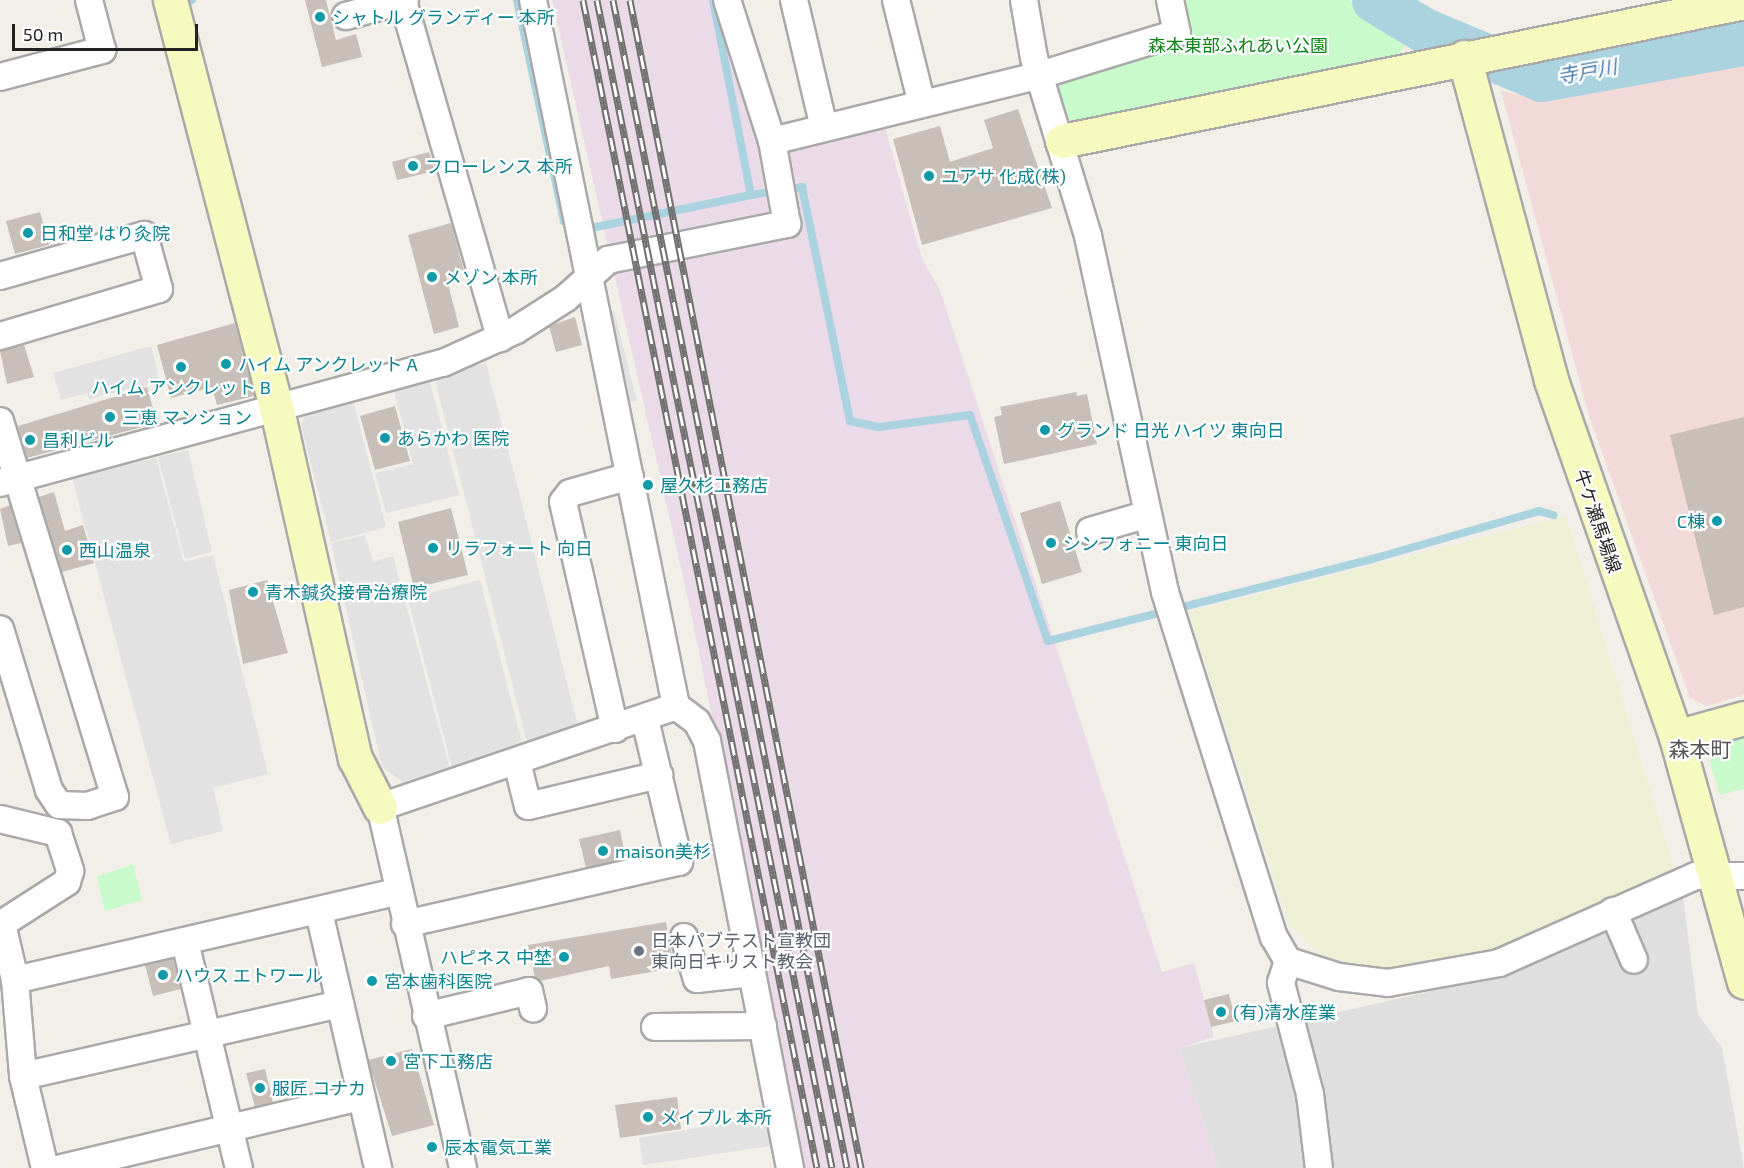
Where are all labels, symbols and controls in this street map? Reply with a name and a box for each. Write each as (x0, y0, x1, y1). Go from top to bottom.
place label: シャトル グランディー 本所 (332, 6, 556, 28)
marker: シャトル グランディー 本所 (313, 10, 327, 24)
scale bar (15, 12, 201, 50)
text: 50 m (23, 23, 63, 45)
park label: 森本東部ふれあい公園 (1148, 34, 1328, 56)
water label: 寺戸川 (1555, 54, 1619, 88)
place label: フローレンス 本所 (425, 155, 573, 177)
marker: フローレンス 本所 (406, 159, 420, 173)
place label: ユアサ 化成(株) (941, 165, 1066, 187)
marker: ユアサ 化成(株) (922, 169, 936, 183)
place label: 日和堂 はり灸院 (40, 222, 170, 244)
marker: 日和堂 はり灸院 (21, 226, 35, 240)
place label: メゾン 本所 (444, 266, 538, 288)
marker: メゾン 本所 (425, 270, 439, 284)
place label: ハイム アンクレット A (238, 353, 419, 375)
marker: ハイム アンクレット A (219, 357, 233, 371)
marker: ハイム アンクレット B (174, 360, 188, 374)
place label: ハイム アンクレット B (90, 376, 272, 398)
place label: 三恵 マンション (122, 406, 252, 428)
marker: 三恵 マンション (103, 410, 117, 424)
place label: グランド 日光 ハイツ 東向日 (1057, 419, 1285, 441)
marker: グランド 日光 ハイツ 東向日 (1038, 423, 1052, 437)
place label: あらかわ 医院 (397, 427, 509, 449)
place label: 昌利ビル (42, 429, 114, 451)
marker: あらかわ 医院 (378, 431, 392, 445)
marker: 昌利ビル (23, 433, 37, 447)
street label: 牛ケ瀬馬場線 (1570, 466, 1626, 576)
place label: 屋久杉工務店 (660, 474, 768, 496)
marker: 屋久杉工務店 (641, 478, 655, 492)
place label: C棟 (1677, 510, 1705, 532)
marker: C棟 (1710, 514, 1724, 528)
place label: シンフォニー 東向日 (1063, 532, 1229, 554)
marker: シンフォニー 東向日 (1044, 536, 1058, 550)
place label: リラフォート 向日 (445, 537, 593, 559)
place label: 西山温泉 (79, 539, 151, 561)
marker: リラフォート 向日 (426, 541, 440, 555)
marker: 西山温泉 (60, 543, 74, 557)
place label: 青木鍼灸接骨治療院 (265, 581, 427, 603)
marker: 青木鍼灸接骨治療院 (246, 585, 260, 599)
district label: 森本町 (1669, 736, 1731, 762)
place label: maison美杉 (615, 840, 711, 862)
marker: maison美杉 (596, 844, 610, 858)
place label: 日本パブテスト宣教団 東向日キリスト教会 (651, 930, 831, 972)
marker: 日本パブテスト宣教団 東向日キリスト教会 (632, 944, 646, 958)
place label: ハピネス 中埜 (440, 946, 552, 968)
marker: ハピネス 中埜 (557, 950, 571, 964)
place label: ハウス エトワール (175, 964, 323, 986)
marker: ハウス エトワール (156, 968, 170, 982)
place label: 宮本歯科医院 (384, 970, 492, 992)
marker: 宮本歯科医院 (365, 974, 379, 988)
place label: (有)清水産業 (1233, 1001, 1336, 1023)
marker: (有)清水産業 (1214, 1005, 1228, 1019)
place label: 宮下工務店 (403, 1050, 493, 1072)
marker: 宮下工務店 (384, 1054, 398, 1068)
place label: 服匠 コナカ (272, 1077, 366, 1099)
marker: 服匠 コナカ (253, 1081, 267, 1095)
place label: メイプル 本所 (660, 1106, 772, 1128)
marker: メイプル 本所 (641, 1110, 655, 1124)
place label: 辰本電気工業 (444, 1136, 552, 1158)
marker: 辰本電気工業 (425, 1140, 439, 1154)

